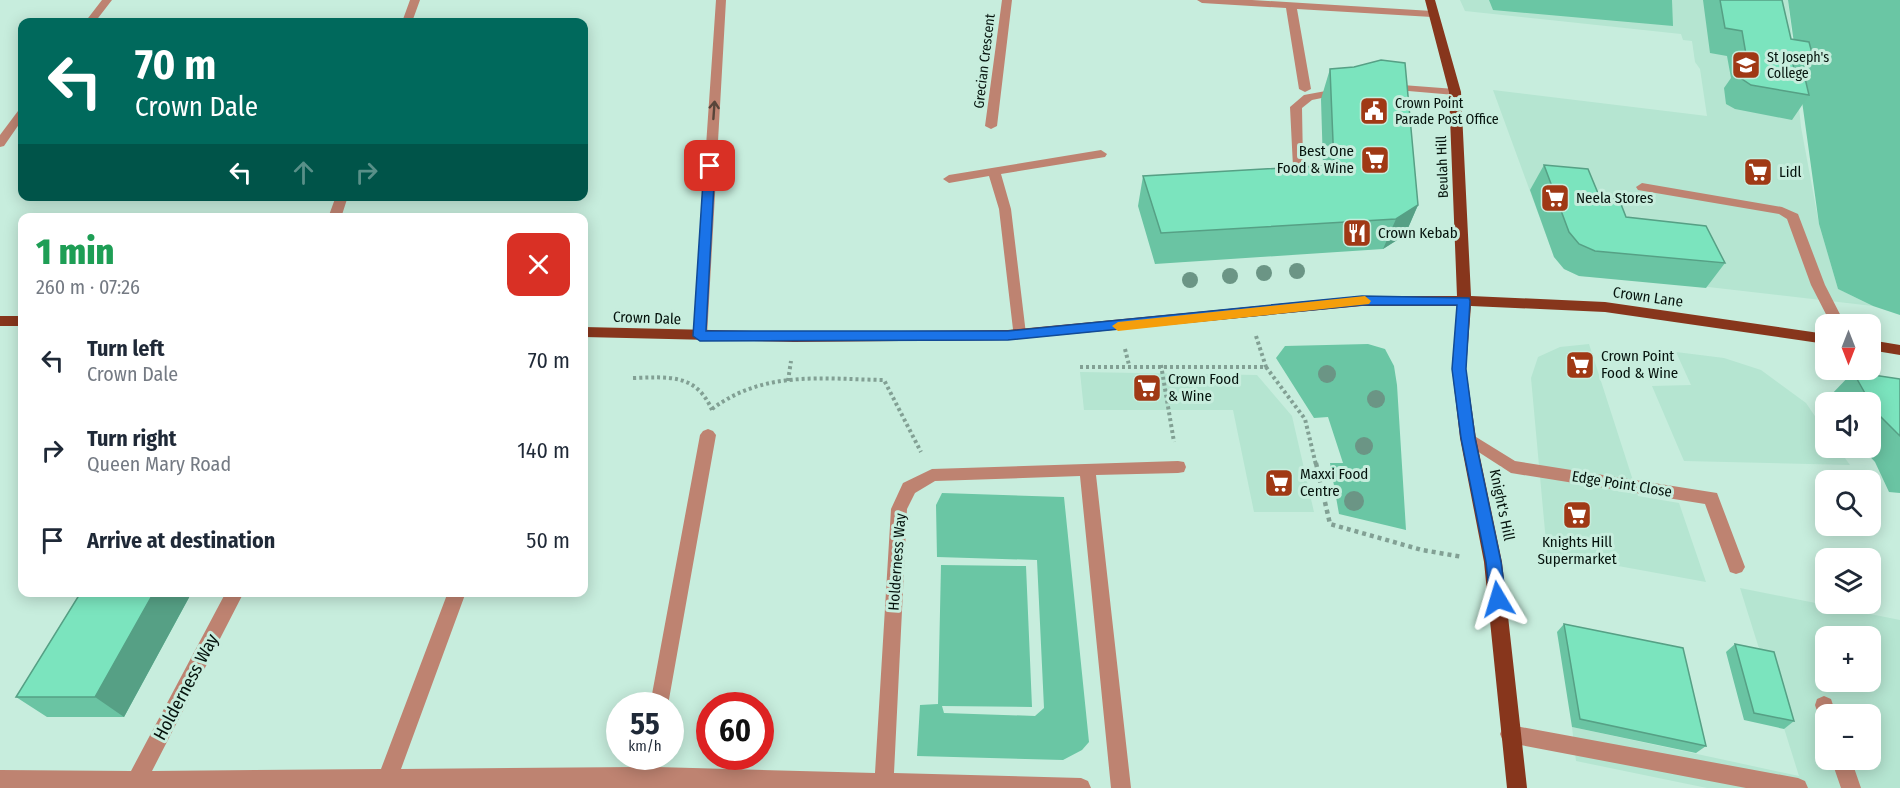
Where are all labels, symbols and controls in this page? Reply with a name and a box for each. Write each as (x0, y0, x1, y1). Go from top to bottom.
street label: Grecian Crescent (970, 12, 999, 109)
text: 70 m (135, 40, 216, 90)
icon: left (36, 42, 114, 120)
school or university icon: St Joseph's College (1730, 49, 1762, 81)
place label: St Joseph's College (1767, 49, 1829, 82)
text: Crown Dale (135, 91, 258, 123)
public building icon: Crown Point Parade Post Office (1358, 95, 1390, 127)
place label: Crown Point Parade Post Office (1395, 95, 1499, 128)
one-way arrow (708, 101, 719, 121)
street label: Beulah Hill (1433, 135, 1452, 198)
pin (684, 140, 735, 191)
place label: Best One Food & Wine (1277, 142, 1354, 177)
supermarket icon: Best One Food & Wine (1359, 144, 1391, 176)
icon: arrive (693, 149, 726, 182)
icon: left (224, 156, 257, 189)
icon: ahead (287, 156, 320, 189)
icon: right (350, 156, 383, 189)
supermarket icon: Lidl (1742, 156, 1774, 188)
place label: Lidl (1779, 163, 1801, 181)
supermarket icon: Neela Stores (1539, 182, 1571, 214)
place label: Neela Stores (1576, 189, 1653, 207)
restaurant icon: Crown Kebab (1341, 217, 1373, 249)
place label: Crown Kebab (1378, 224, 1458, 242)
text: 1 min (36, 230, 114, 274)
button: close (507, 233, 570, 296)
text: 260 m · 07:26 (36, 275, 140, 299)
street label: Crown Lane (1612, 283, 1684, 311)
street label: Crown Dale (612, 308, 682, 328)
north arrow (1815, 314, 1881, 380)
map controls (1815, 314, 1881, 770)
text: Turn left (87, 335, 165, 362)
icon: left (36, 344, 69, 377)
text: 70 m (528, 347, 570, 374)
place label: Crown Point Food & Wine (1601, 347, 1678, 382)
supermarket icon: Crown Point Food & Wine (1564, 349, 1596, 381)
text: Crown Dale (87, 362, 178, 386)
place label: Crown Food & Wine (1168, 370, 1239, 405)
supermarket icon: Crown Food & Wine (1131, 372, 1163, 404)
button: sound (1815, 392, 1881, 458)
text: Turn right (87, 425, 176, 452)
icon: right (36, 434, 69, 467)
text: 140 m (517, 437, 570, 464)
text: Queen Mary Road (87, 452, 231, 476)
place label: Maxxi Food Centre (1300, 465, 1368, 500)
supermarket icon: Maxxi Food Centre (1263, 467, 1295, 499)
street label: Knight's Hill (1486, 467, 1518, 543)
street label: Edge Point Close (1571, 467, 1673, 501)
button: search (1815, 470, 1881, 536)
supermarket icon: Knights Hill Supermarket (1561, 499, 1593, 531)
street label: Holderness Way (885, 512, 909, 611)
icon: arrive (36, 524, 69, 557)
text: Arrive at destination (87, 527, 275, 554)
text: 50 m (526, 527, 570, 554)
place label: Knights Hill Supermarket (1537, 533, 1617, 568)
button: layers (1815, 548, 1881, 614)
position arrow (1466, 567, 1530, 631)
button: + (1815, 626, 1881, 692)
street label: Holderness Way (149, 630, 223, 744)
speed limit sign: 60 (696, 692, 774, 770)
button: − (1815, 704, 1881, 770)
text: 55 (630, 706, 660, 742)
text: km/h (628, 737, 662, 755)

